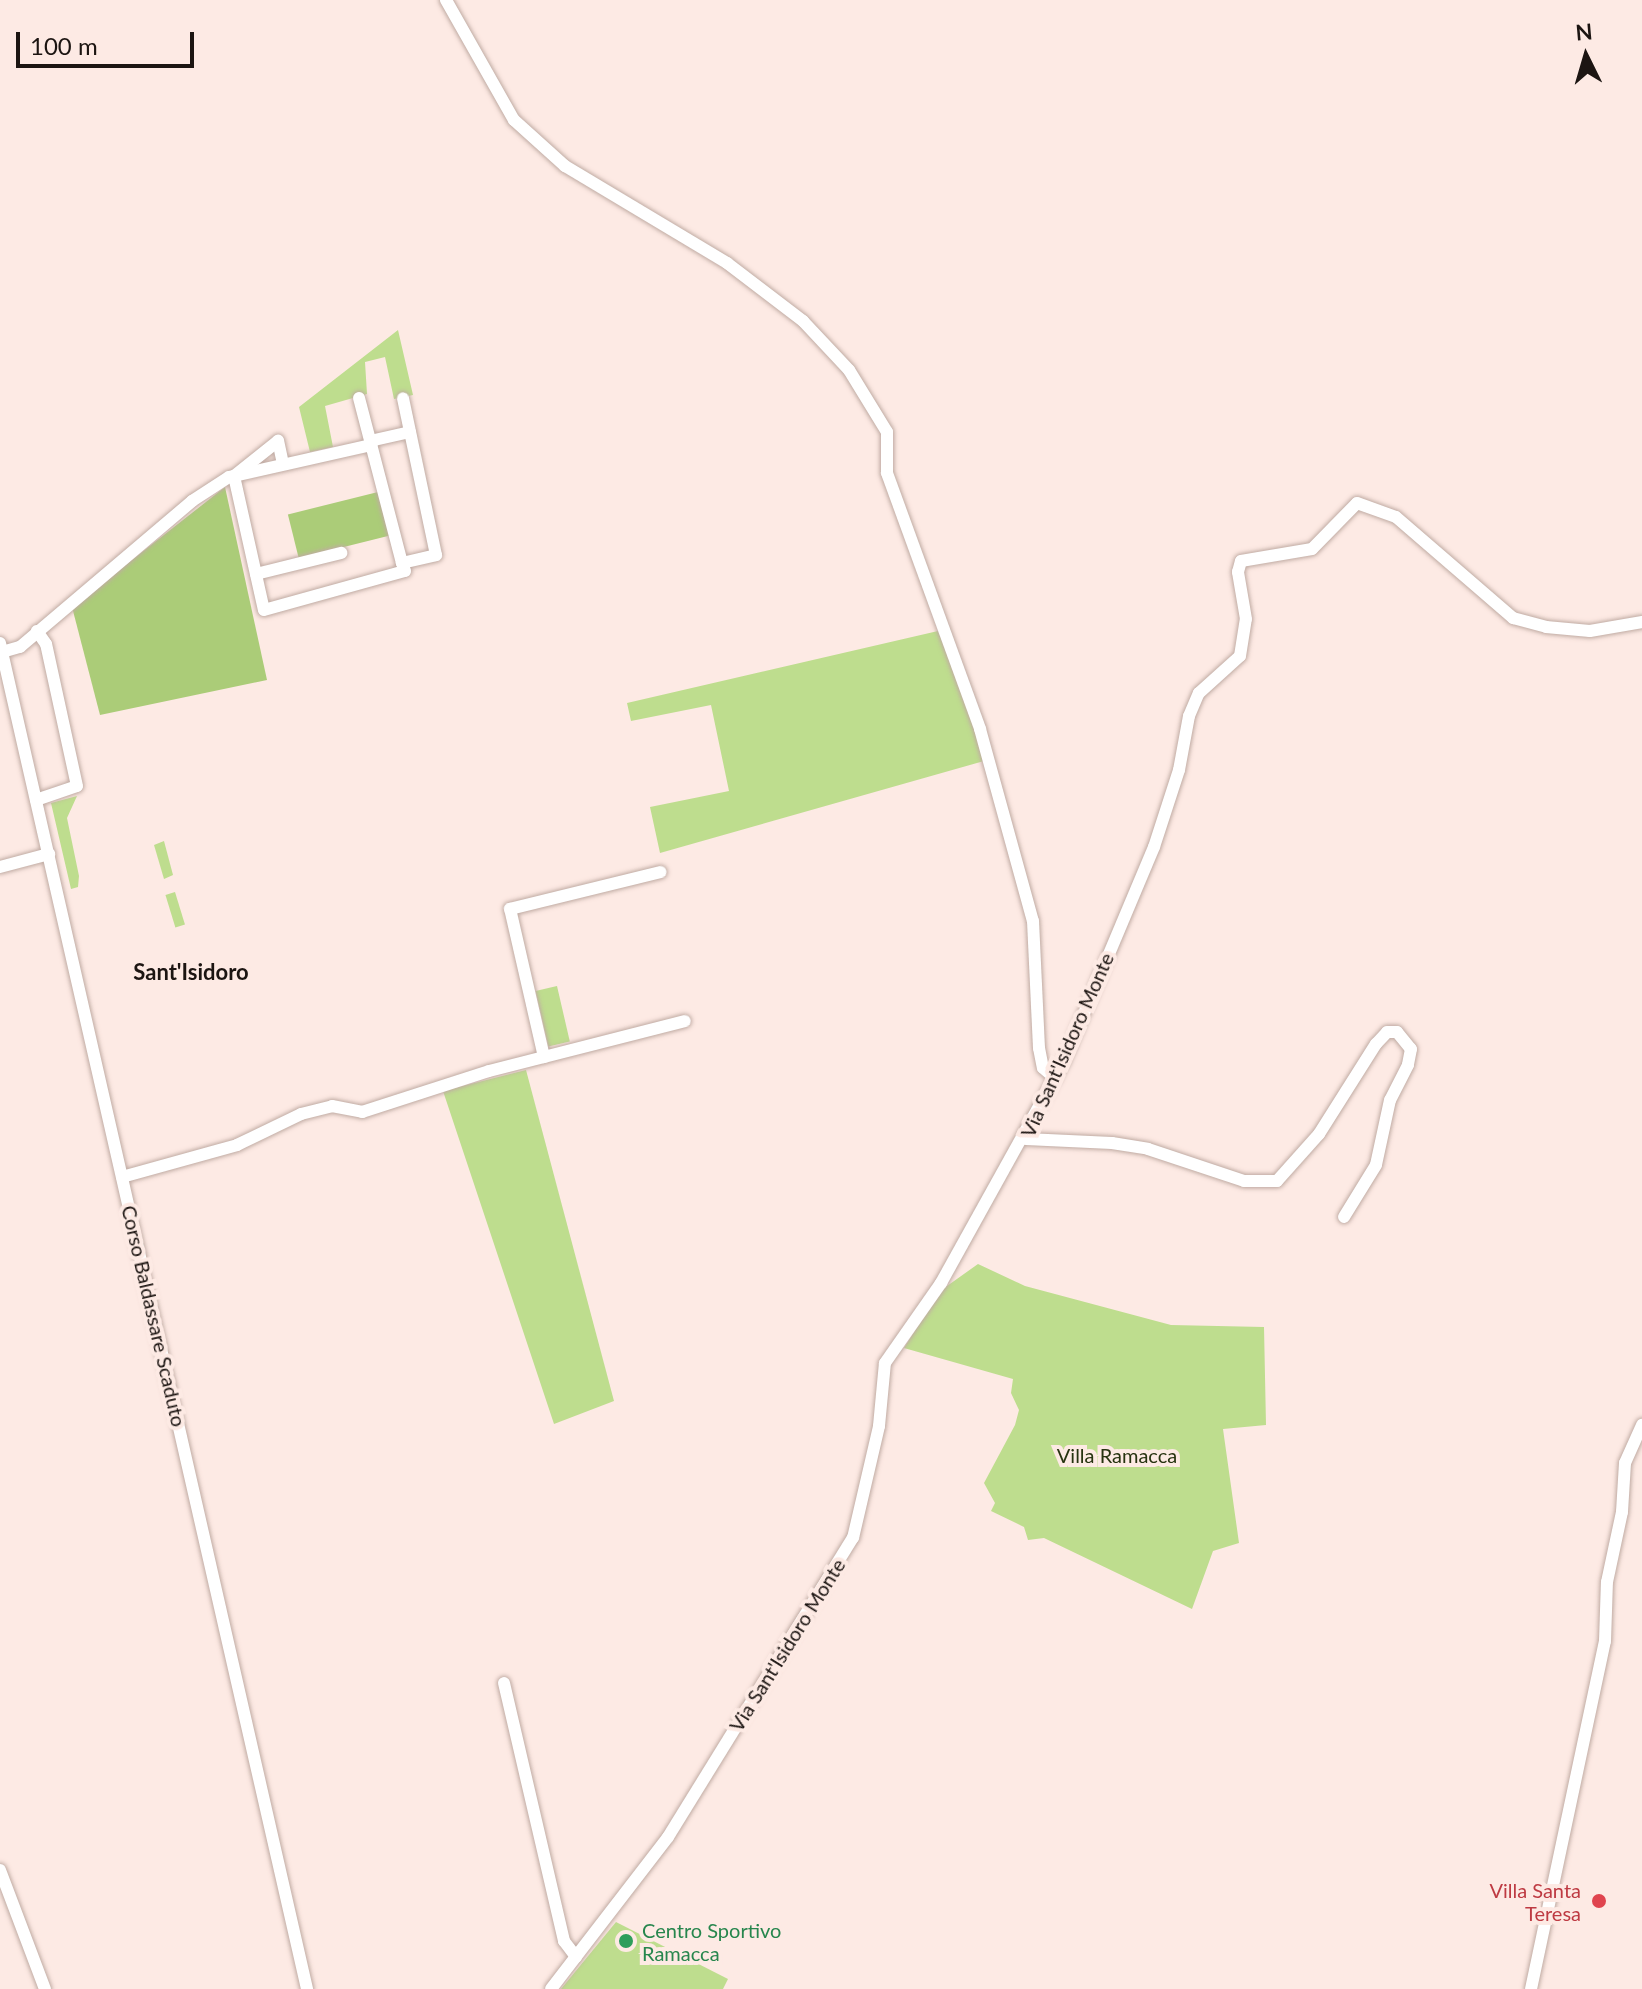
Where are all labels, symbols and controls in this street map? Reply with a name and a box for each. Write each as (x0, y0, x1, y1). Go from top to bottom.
scale bar (20, 16, 198, 66)
north arrow (1546, 16, 1626, 96)
text: N (1574, 17, 1593, 46)
text: 100 m (30, 31, 98, 60)
street label: Via Sant'Isidoro Monte (1016, 949, 1118, 1141)
district label: Sant'Isidoro (133, 959, 249, 985)
street label: Corso Baldassare Scaduto (117, 1203, 191, 1429)
park label: Villa Ramacca (1057, 1443, 1177, 1467)
street label: Via Sant'Isidoro Monte (724, 1554, 850, 1736)
place label: Villa Santa Teresa (1489, 1878, 1581, 1925)
marker: Villa Santa Teresa (1588, 1890, 1610, 1912)
place label: Centro Sportivo Ramacca (642, 1918, 781, 1965)
marker: Centro Sportivo Ramacca (617, 1932, 635, 1950)

